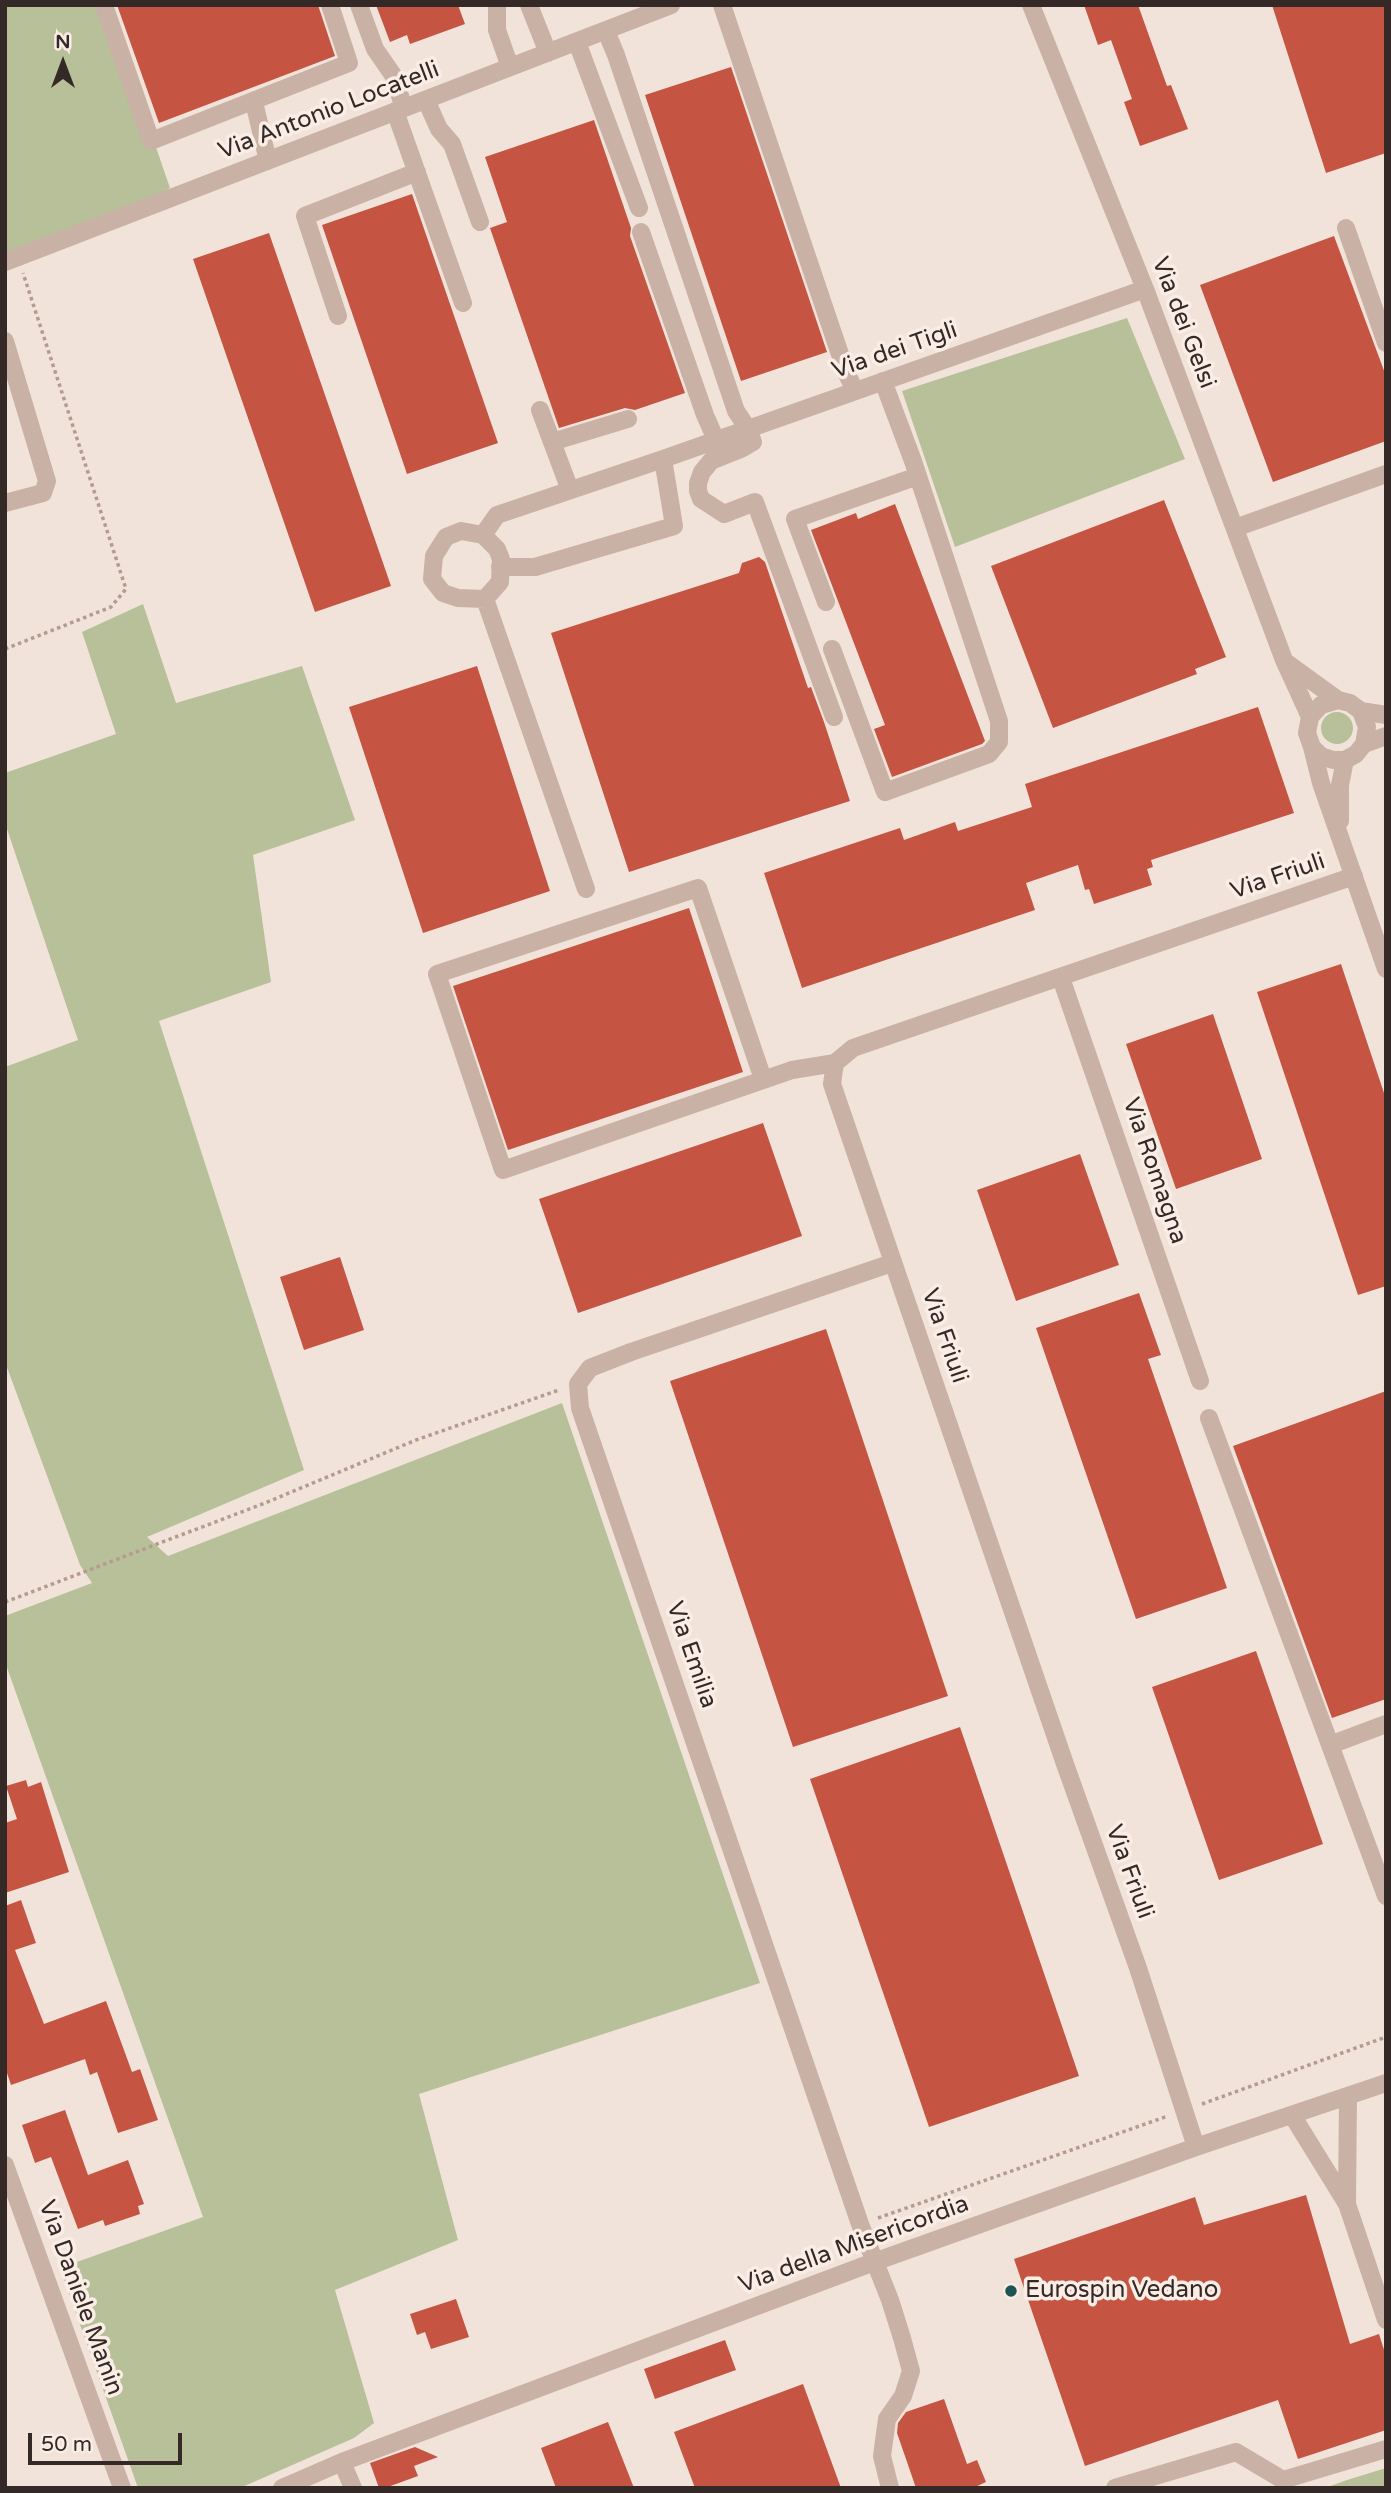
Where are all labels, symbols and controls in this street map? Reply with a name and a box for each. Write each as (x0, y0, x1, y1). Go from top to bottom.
north arrow (28, 28, 98, 98)
text: N (55, 31, 71, 53)
street label: Via Antonio Locatelli (215, 56, 443, 166)
street label: Via dei Gelsi (1145, 253, 1221, 393)
street label: Via dei Tigli (829, 316, 961, 386)
street label: Via Friuli (1227, 847, 1329, 907)
street label: Via Romagna (1116, 1094, 1192, 1248)
street label: Via Friuli (914, 1285, 974, 1387)
street label: Via Emilia (659, 1598, 723, 1712)
street label: Via Friuli (1099, 1821, 1159, 1923)
street label: Via della Misericordia (735, 2190, 973, 2300)
street label: Via Daniele Manin (31, 2197, 129, 2399)
place label: Eurospin Vedano (1025, 2277, 1218, 2305)
marker: Eurospin Vedano (1003, 2283, 1019, 2299)
scale bar (32, 2420, 186, 2464)
text: 50 m (41, 2432, 92, 2457)

